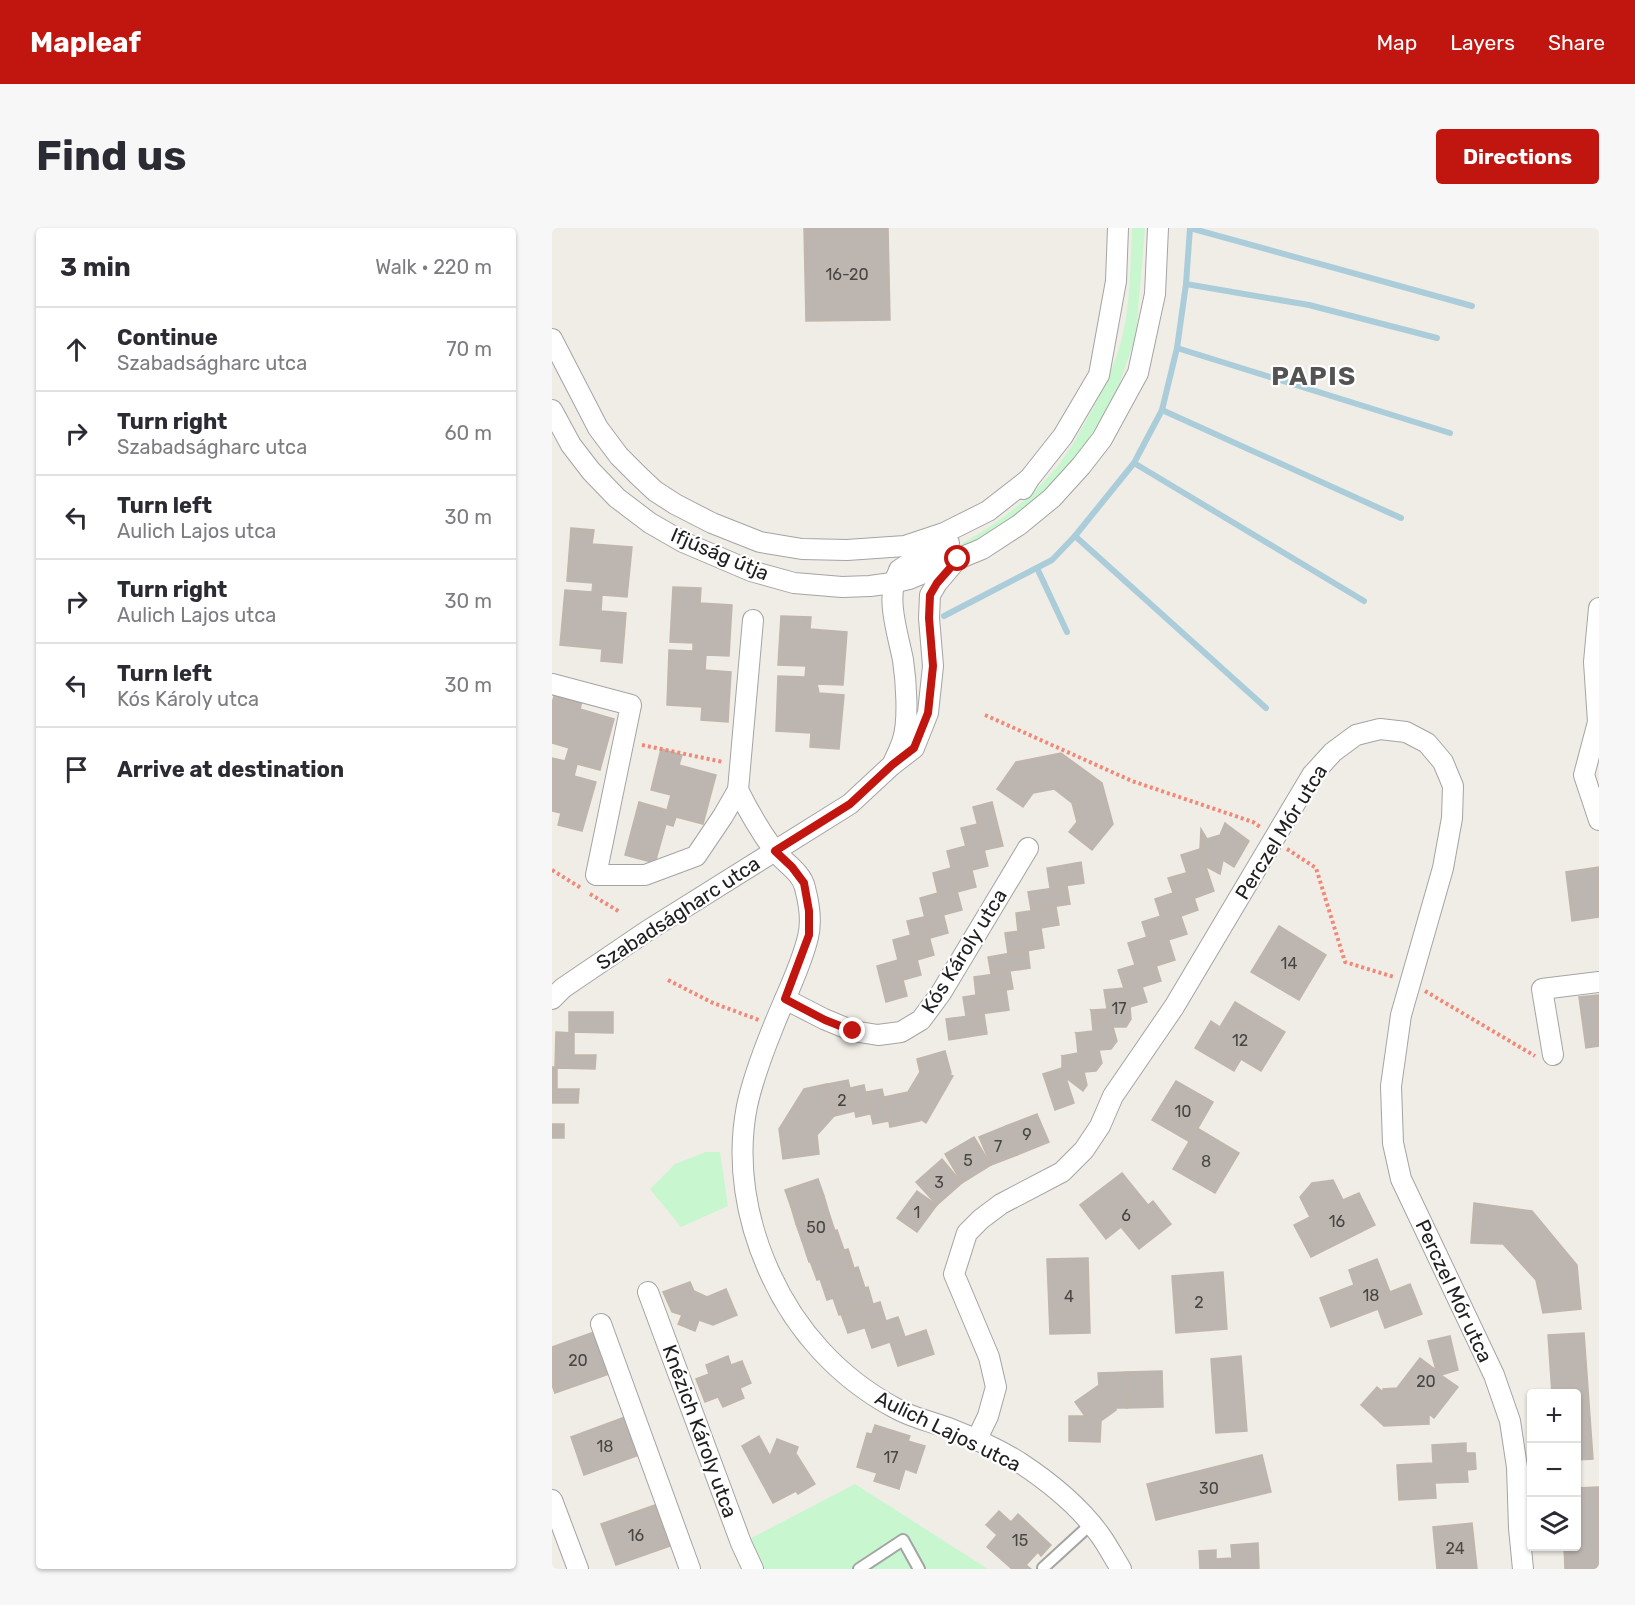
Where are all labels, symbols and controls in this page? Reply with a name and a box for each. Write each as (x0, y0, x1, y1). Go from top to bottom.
text: Mapleaf (30, 26, 141, 59)
text: Map (1376, 30, 1417, 55)
text: Layers (1450, 30, 1515, 55)
text: Share (1548, 30, 1605, 55)
button: Directions (1436, 129, 1599, 184)
text: Find us (36, 131, 187, 181)
text: 3 min (60, 252, 131, 283)
text: Walk · 220 m (375, 255, 492, 279)
house number: 16-20 (825, 265, 869, 284)
text: Continue (117, 324, 218, 351)
icon: ahead (60, 333, 93, 366)
text: 70 m (446, 337, 492, 361)
text: Szabadságharc utca (117, 351, 307, 375)
district label: PAPIS (1271, 361, 1357, 392)
text: Turn right (117, 408, 227, 435)
icon: right (60, 417, 93, 450)
text: 60 m (445, 421, 492, 445)
text: Szabadságharc utca (117, 435, 307, 459)
text: Turn left (117, 492, 212, 519)
icon: left (60, 501, 93, 534)
text: 30 m (445, 505, 492, 529)
text: Aulich Lajos utca (117, 519, 276, 543)
street label: Ifjúság útja (667, 523, 773, 585)
route start (944, 545, 970, 571)
text: Turn right (117, 576, 227, 603)
icon: right (60, 585, 93, 618)
text: 30 m (445, 589, 492, 613)
text: Aulich Lajos utca (117, 603, 276, 627)
text: Turn left (117, 660, 212, 687)
icon: left (60, 669, 93, 702)
text: 30 m (445, 673, 492, 697)
text: Kós Károly utca (117, 687, 259, 711)
icon: arrive (60, 753, 93, 786)
text: Arrive at destination (117, 756, 344, 783)
street label: Perczel Mór utca (1230, 760, 1332, 904)
street label: Szabadságharc utca (592, 851, 764, 975)
street label: Kós Károly utca (916, 884, 1012, 1018)
house number: 14 (1281, 954, 1297, 973)
house number: 17 (1111, 999, 1127, 1018)
route end (839, 1017, 865, 1043)
house number: 12 (1232, 1031, 1248, 1050)
house number: 2 (837, 1091, 847, 1110)
house number: 10 (1174, 1102, 1192, 1121)
house number: 9 (1022, 1125, 1032, 1144)
house number: 7 (994, 1137, 1002, 1156)
house number: 5 (963, 1151, 973, 1170)
house number: 8 (1201, 1152, 1211, 1171)
house number: 3 (934, 1173, 944, 1192)
house number: 1 (914, 1203, 920, 1222)
house number: 6 (1121, 1206, 1131, 1225)
house number: 16 (1329, 1212, 1346, 1231)
street label: Perczel Mór utca (1410, 1216, 1498, 1366)
house number: 50 (806, 1218, 826, 1237)
house number: 18 (1362, 1286, 1380, 1305)
house number: 4 (1064, 1287, 1074, 1306)
house number: 2 (1194, 1293, 1204, 1312)
street label: Knézich Károly utca (658, 1341, 742, 1521)
house number: 20 (568, 1351, 588, 1370)
house number: 20 (1416, 1372, 1436, 1391)
street label: Aulich Lajos utca (871, 1385, 1025, 1477)
map controls (1527, 1389, 1581, 1551)
button: + (1527, 1389, 1581, 1443)
house number: 18 (596, 1437, 614, 1456)
button: − (1527, 1443, 1581, 1497)
house number: 17 (883, 1448, 899, 1467)
house number: 30 (1199, 1479, 1219, 1498)
button: layers (1527, 1497, 1581, 1551)
house number: 16 (628, 1526, 645, 1545)
house number: 15 (1012, 1531, 1028, 1550)
house number: 24 (1445, 1539, 1465, 1558)

